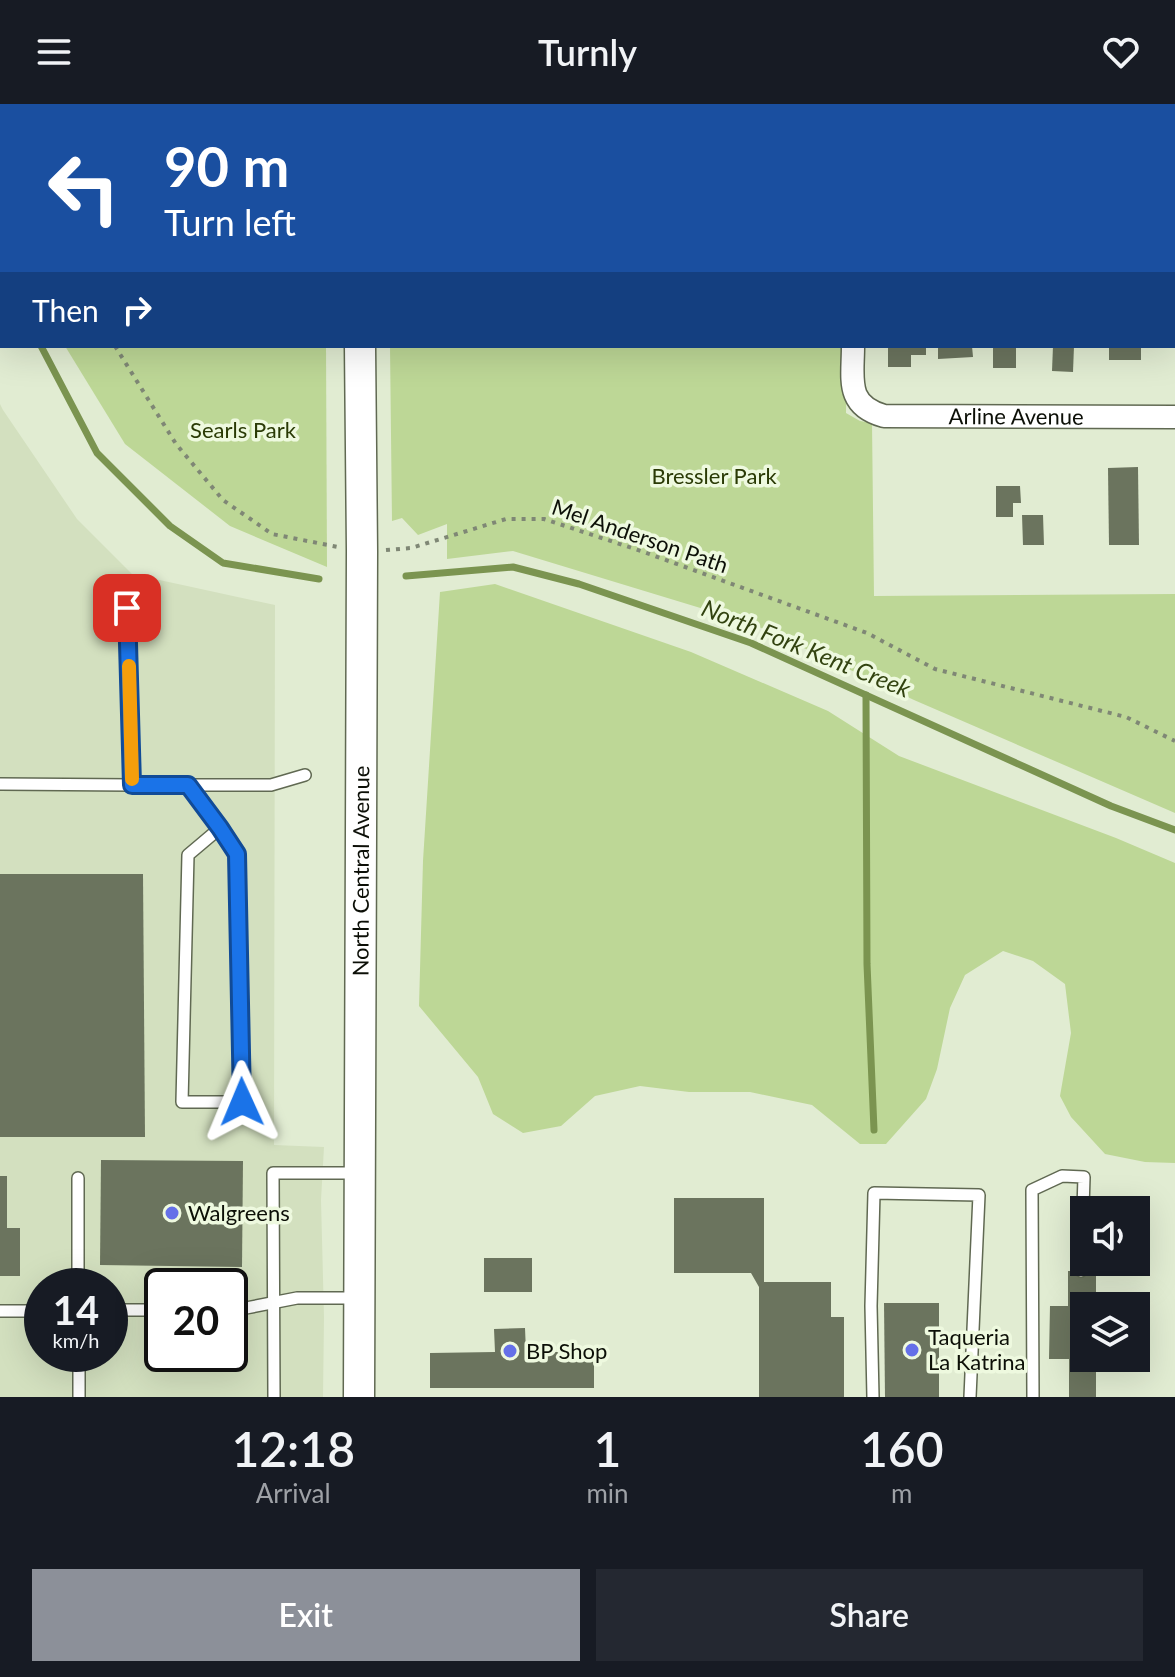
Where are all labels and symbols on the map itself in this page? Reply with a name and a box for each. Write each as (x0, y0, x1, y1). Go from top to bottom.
street label: Arline Avenue (949, 402, 1084, 430)
park label: Searls Park (190, 416, 297, 443)
park label: Bressler Park (651, 462, 777, 489)
street label: Mel Anderson Path (549, 493, 732, 578)
pin (93, 574, 161, 642)
water label: North Fork Kent Creek (698, 592, 916, 703)
street label: North Central Avenue (346, 766, 374, 976)
position arrow (200, 1060, 284, 1144)
place label: Walgreens (188, 1199, 290, 1226)
marker: Walgreens (163, 1204, 181, 1222)
speed limit sign: 20 (144, 1268, 248, 1372)
place label: Taqueria La Katrina (928, 1323, 1026, 1375)
place label: BP Shop (526, 1337, 607, 1364)
marker: Taqueria La Katrina (903, 1341, 921, 1359)
marker: BP Shop (501, 1342, 519, 1360)

